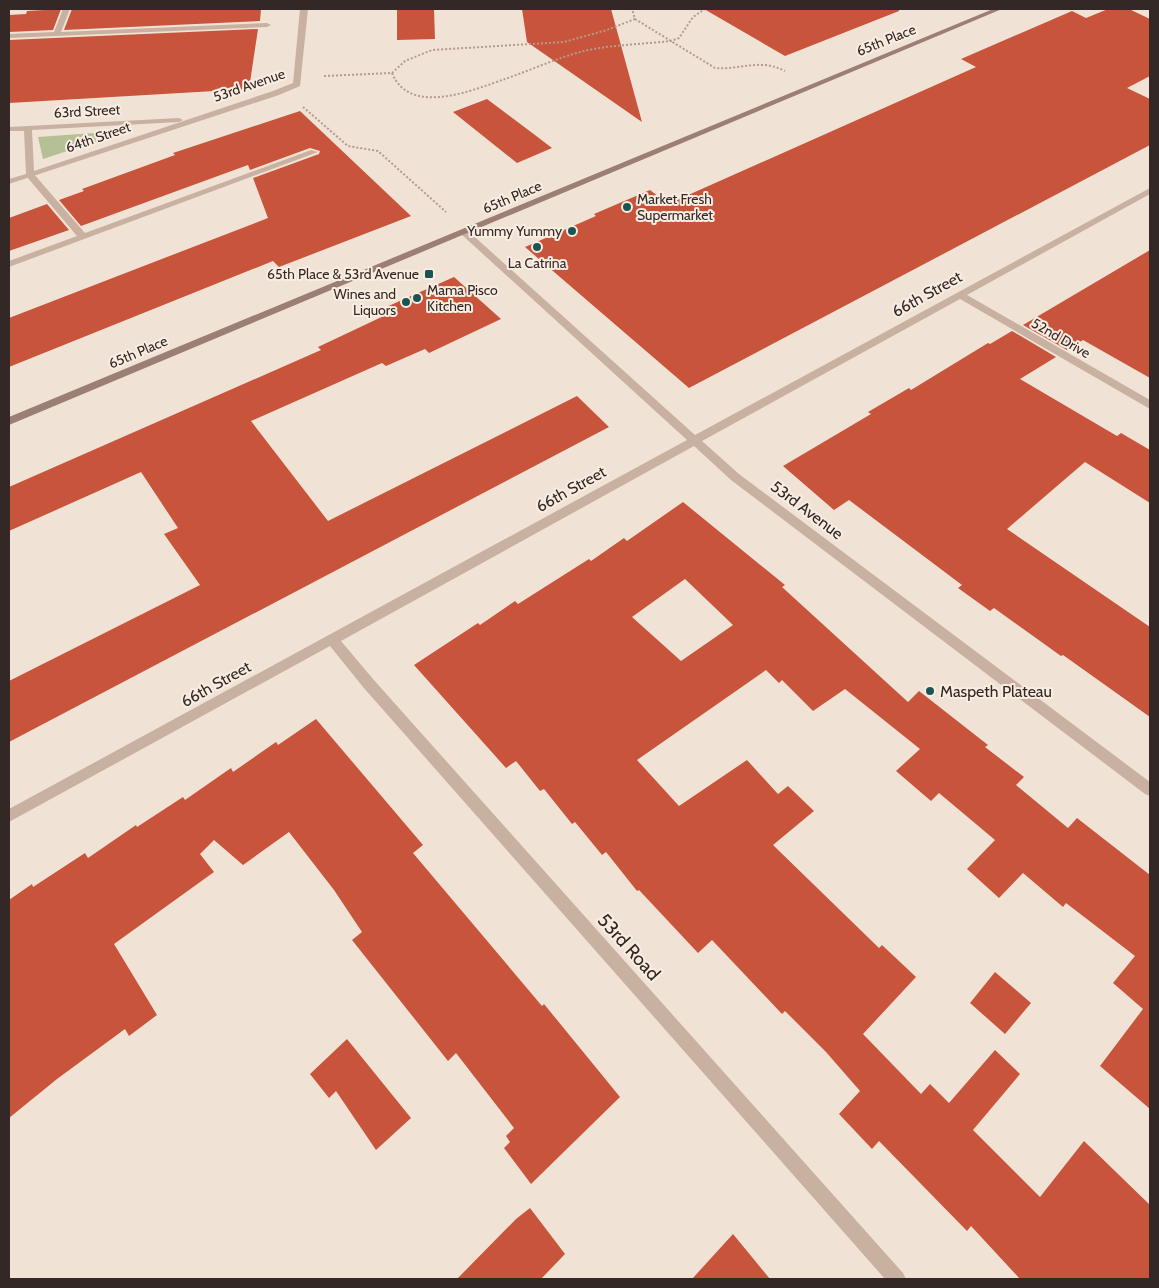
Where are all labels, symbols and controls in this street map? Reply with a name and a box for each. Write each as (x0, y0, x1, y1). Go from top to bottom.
street label: 65th Place (854, 20, 918, 60)
street label: 53rd Avenue (211, 64, 287, 106)
street label: 63rd Street (53, 100, 121, 122)
street label: 64th Street (63, 117, 133, 156)
street label: 65th Place (480, 177, 544, 217)
place label: Market Fresh Supermarket (637, 190, 713, 224)
marker: Market Fresh Supermarket (621, 201, 633, 213)
place label: Yummy Yummy (466, 222, 562, 240)
marker: Yummy Yummy (566, 225, 578, 237)
marker: La Catrina (531, 241, 543, 253)
place label: La Catrina (508, 254, 567, 272)
place label: 65th Place & 53rd Avenue (267, 265, 419, 283)
street label: 66th Street (889, 267, 966, 321)
marker: 65th Place & 53rd Avenue (423, 268, 435, 280)
place label: Mama Pisco Kitchen (427, 281, 498, 315)
place label: Wines and Liquors (334, 285, 396, 319)
marker: Mama Pisco Kitchen (411, 292, 423, 304)
marker: Wines and Liquors (400, 296, 412, 308)
street label: 52nd Drive (1028, 314, 1094, 362)
street label: 65th Place (106, 332, 170, 372)
street label: 66th Street (533, 462, 610, 516)
street label: 53rd Avenue (767, 477, 847, 543)
street label: 66th Street (178, 657, 255, 711)
place label: Maspeth Plateau (940, 682, 1052, 701)
marker: Maspeth Plateau (924, 685, 936, 697)
street label: 53rd Road (593, 909, 665, 985)

